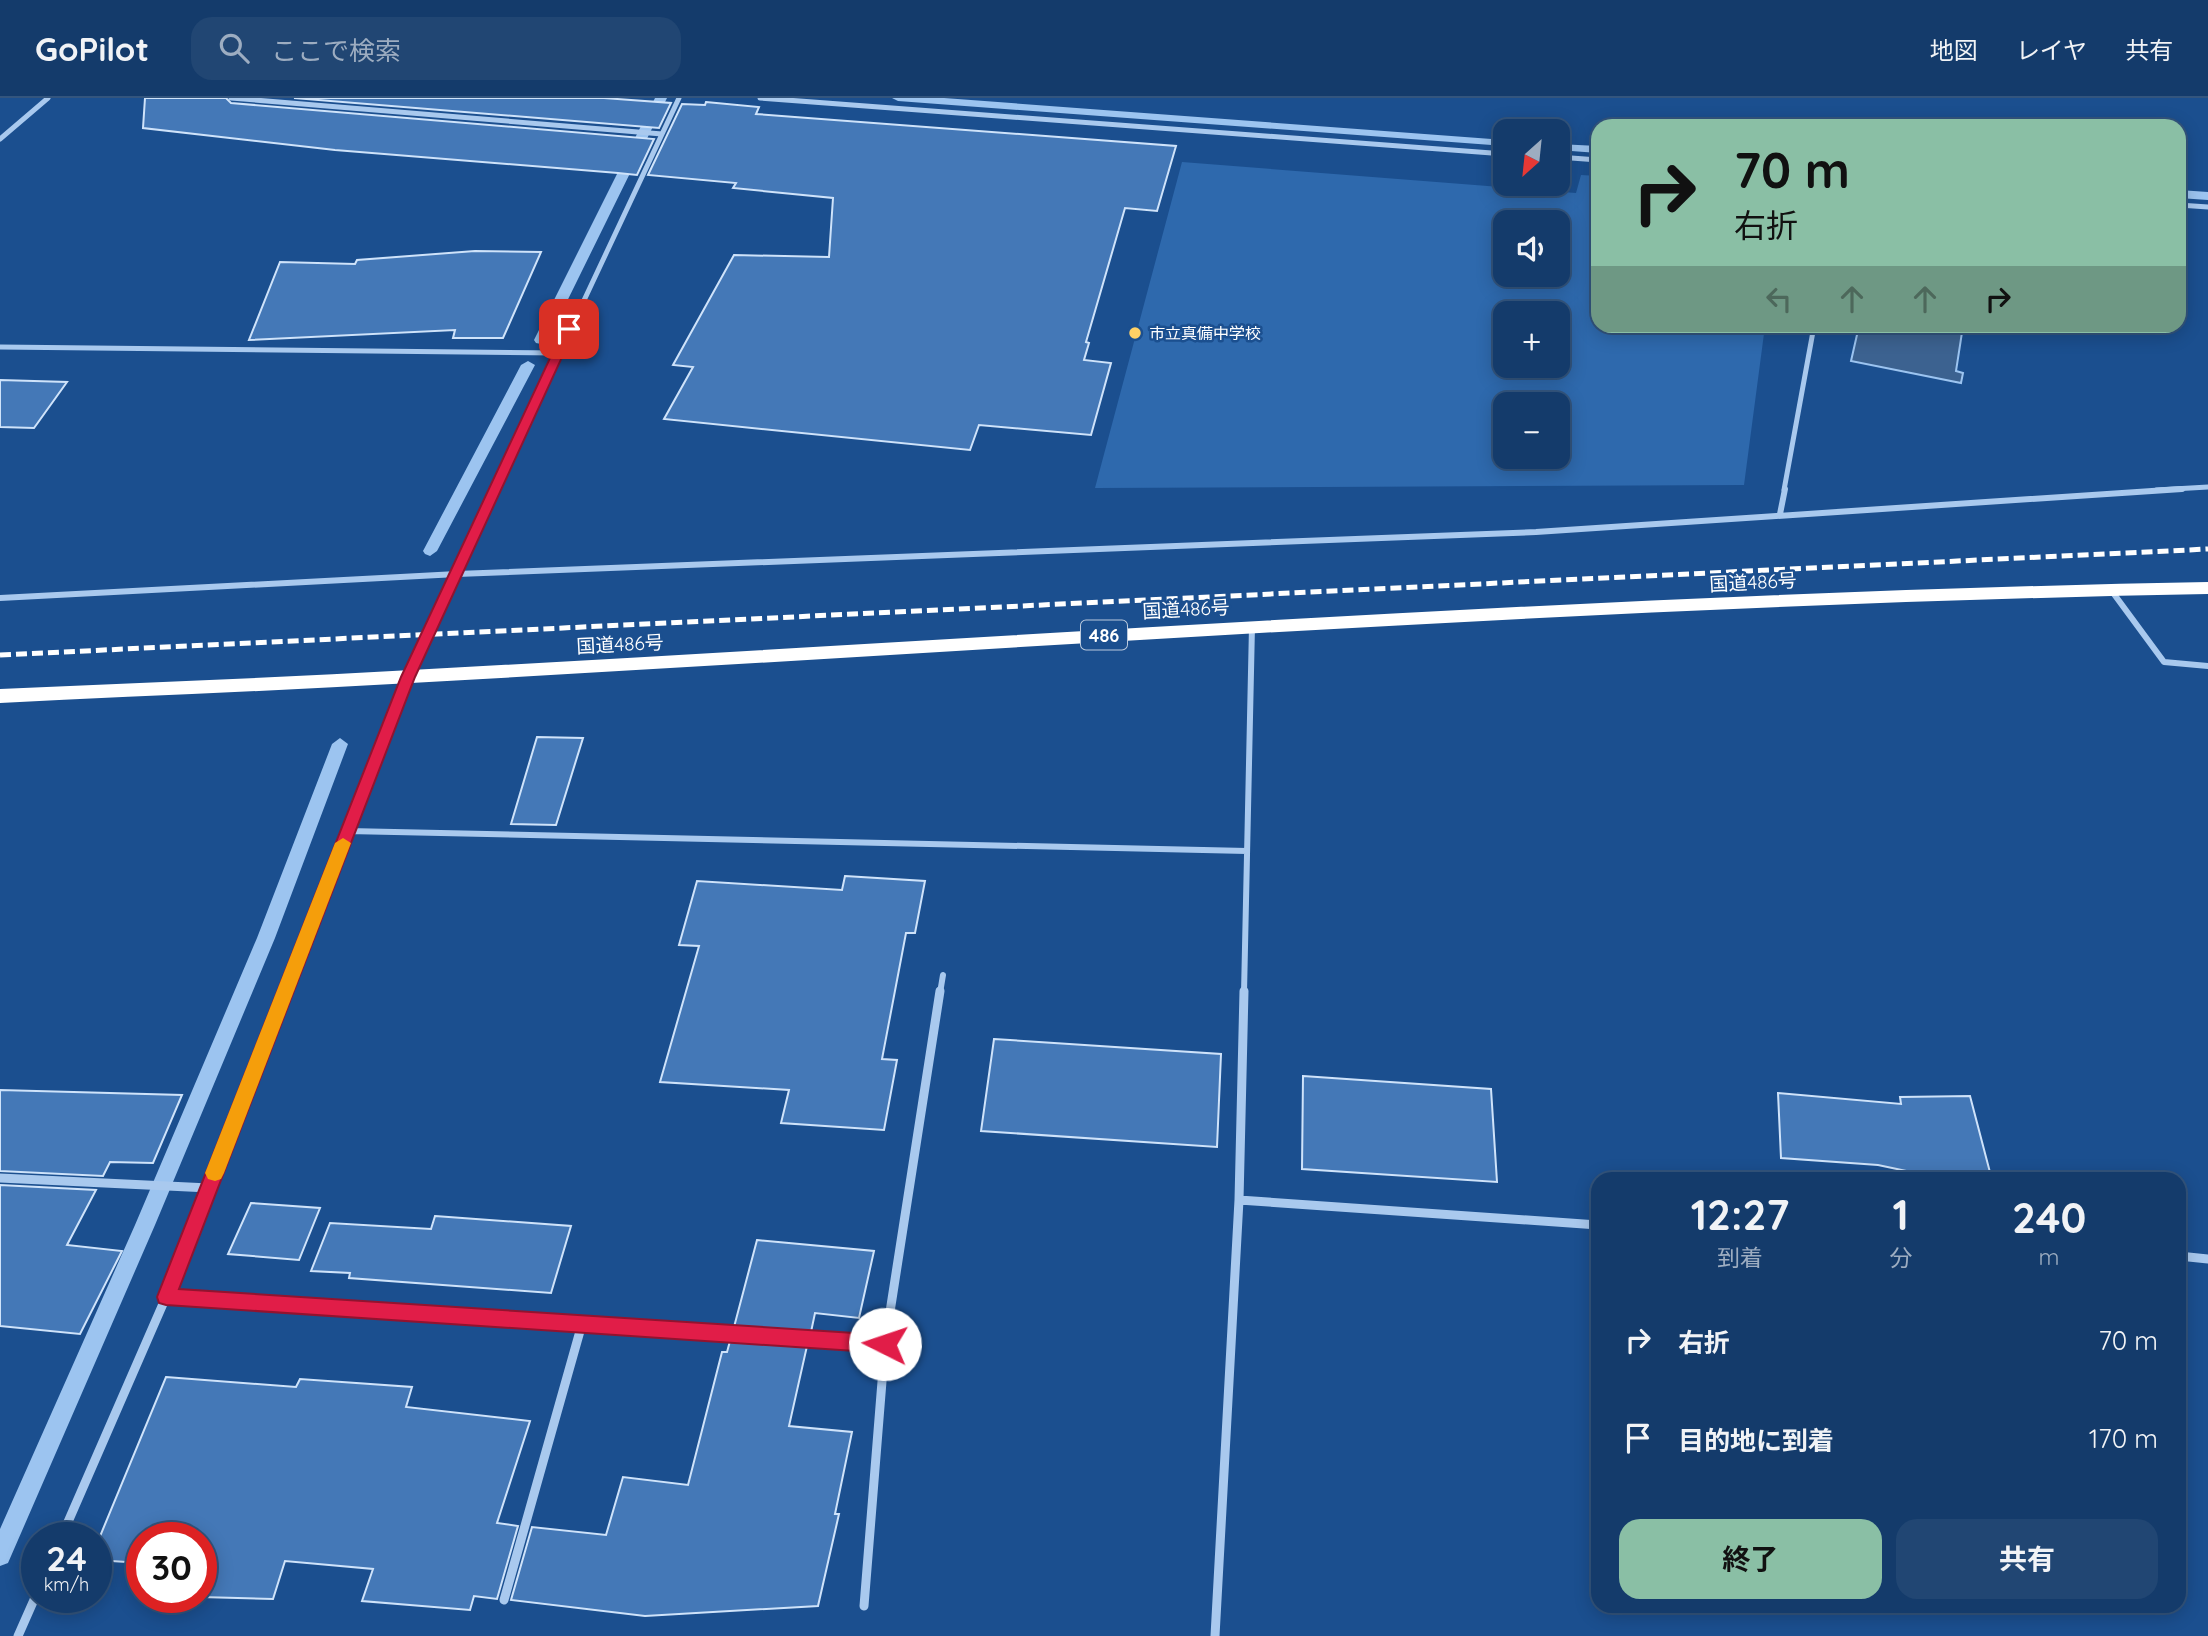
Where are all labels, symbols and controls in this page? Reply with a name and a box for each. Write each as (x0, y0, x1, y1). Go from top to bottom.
search box (191, 17, 681, 80)
text: GoPilot (35, 28, 149, 69)
icon: search (215, 29, 253, 67)
text: ここで検索 (271, 34, 401, 67)
text: 地図 (1930, 35, 1978, 65)
text: レイヤ (2016, 35, 2087, 65)
text: 共有 (2125, 35, 2173, 65)
north arrow (1493, 119, 1570, 196)
map controls (1493, 119, 1570, 469)
text: 70 m (1734, 139, 1850, 200)
icon: right (1619, 147, 1710, 238)
text: 右折 (1734, 205, 1798, 245)
button: sound (1493, 210, 1570, 287)
icon: left (1760, 280, 1798, 318)
icon: ahead (1833, 280, 1871, 318)
icon: ahead (1906, 280, 1944, 318)
icon: right (1979, 280, 2017, 318)
pin (539, 299, 599, 359)
button: + (1493, 301, 1570, 378)
icon: arrive (550, 310, 588, 348)
place label: 市立真備中学校 (1149, 323, 1261, 343)
marker: 市立真備中学校 (1127, 325, 1143, 341)
button: − (1493, 392, 1570, 469)
street label: 国道486号 (1709, 568, 1797, 596)
street label: 国道486号 (1142, 595, 1230, 623)
road number: 486 (1081, 620, 1127, 650)
street label: 国道486号 (576, 630, 664, 658)
text: 12:27 (1691, 1188, 1789, 1241)
text: 1 (1892, 1188, 1909, 1241)
text: 240 (2012, 1191, 2086, 1244)
text: m (2039, 1242, 2060, 1271)
text: 到着 (1717, 1243, 1763, 1272)
text: 分 (1889, 1243, 1912, 1272)
position arrow (848, 1307, 922, 1381)
icon: right (1619, 1321, 1657, 1359)
text: 70 m (2098, 1324, 2158, 1357)
text: 右折 (1678, 1326, 1730, 1359)
icon: arrive (1619, 1419, 1657, 1457)
text: 170 m (2089, 1422, 2158, 1455)
text: 目的地に到着 (1678, 1424, 1834, 1457)
button: 終了 (1619, 1519, 1882, 1599)
button: 共有 (1896, 1519, 2158, 1599)
speed limit sign: 30 (126, 1522, 217, 1613)
text: 24 (46, 1536, 87, 1580)
text: km/h (44, 1573, 89, 1596)

